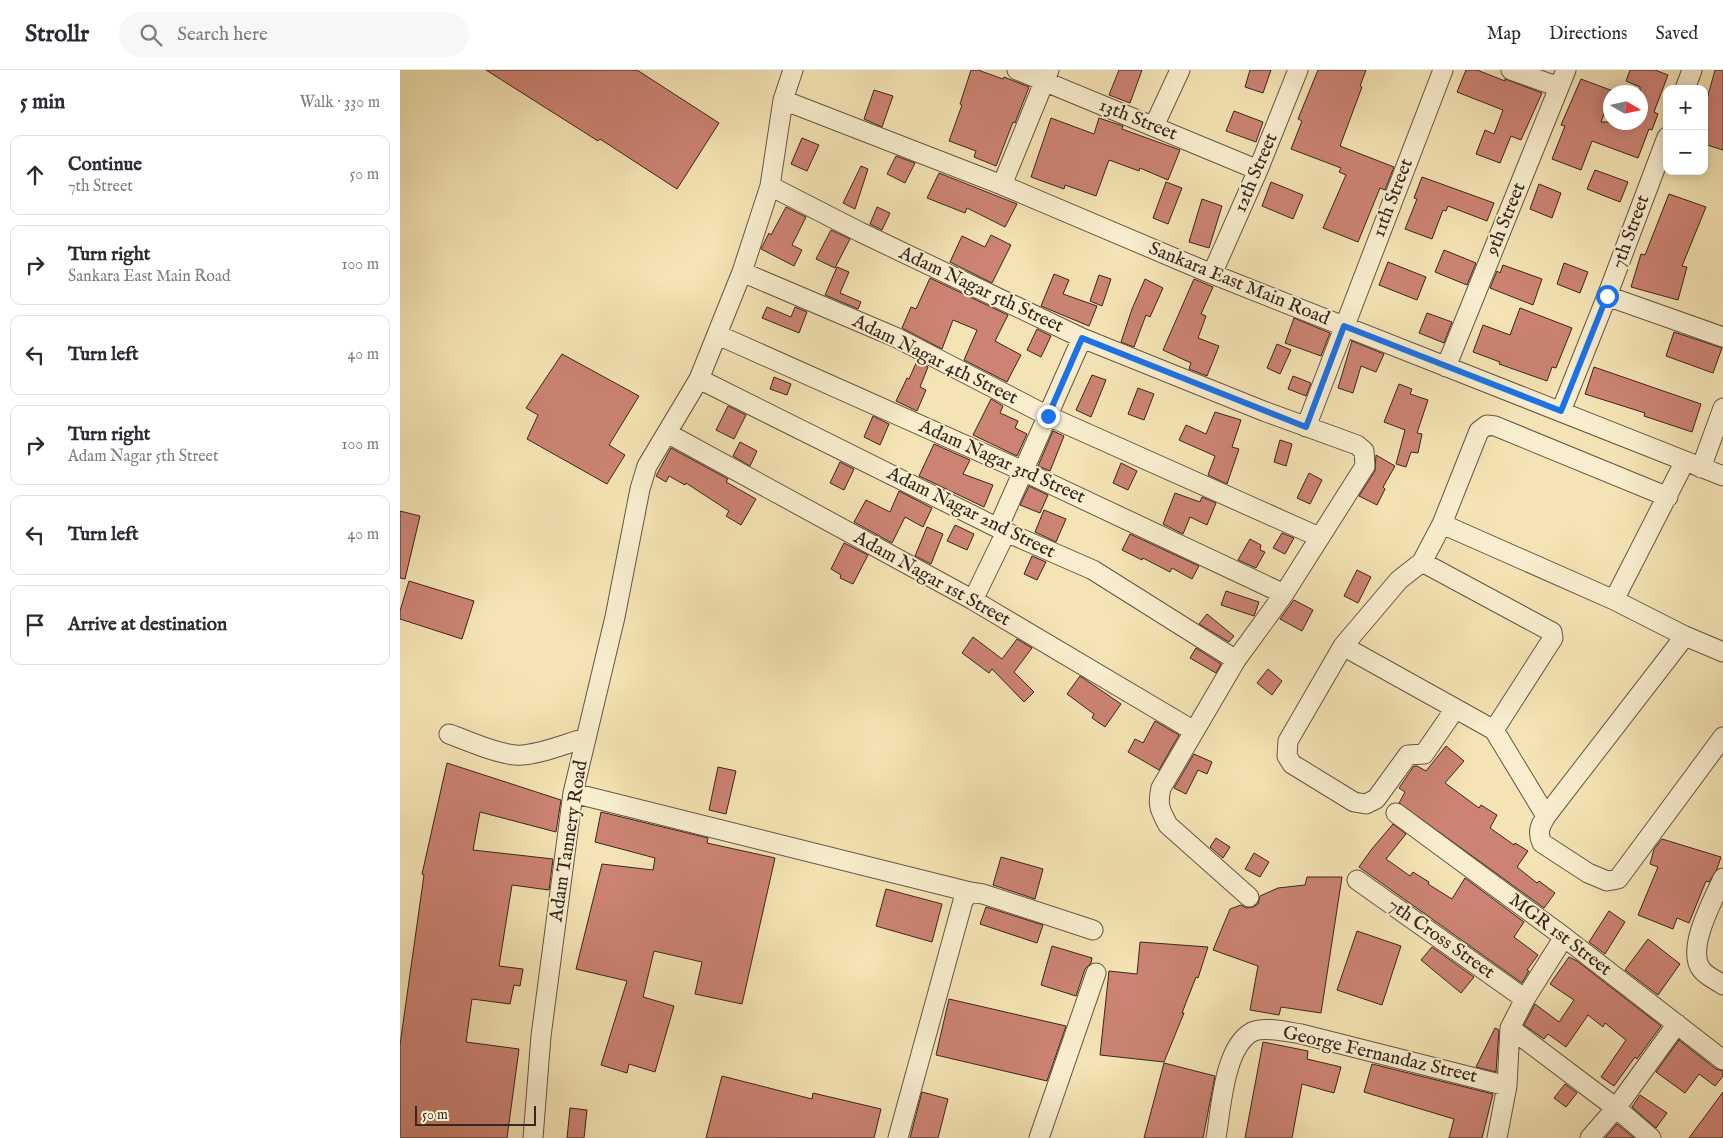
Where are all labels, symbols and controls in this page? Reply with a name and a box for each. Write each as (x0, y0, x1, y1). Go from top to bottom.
search box (119, 12, 469, 57)
text: Strollr (25, 19, 89, 50)
icon: search (137, 21, 165, 49)
text: Search here (177, 23, 268, 47)
text: Map (1487, 23, 1521, 46)
text: Directions (1549, 23, 1627, 46)
text: Saved (1655, 23, 1698, 46)
north arrow (1603, 85, 1648, 130)
map controls (1663, 85, 1708, 175)
button: + (1663, 85, 1708, 130)
text: 5 min (20, 89, 65, 116)
text: Walk · 330 m (300, 93, 380, 113)
street label: 13th Street (1095, 93, 1181, 147)
street label: 12th Street (1229, 129, 1284, 216)
button: − (1663, 130, 1708, 175)
text: Continue (68, 153, 142, 177)
street label: 11th Street (1367, 155, 1419, 241)
icon: ahead (21, 161, 49, 189)
text: 50 m (350, 165, 379, 185)
text: 7th Street (68, 177, 133, 197)
street label: 9th Street (1480, 179, 1532, 260)
street label: 7th Street (1607, 191, 1656, 272)
street label: Sankara East Main Road (1145, 237, 1334, 332)
street label: Adam Nagar 5th Street (894, 241, 1067, 339)
text: Turn right (68, 243, 150, 267)
icon: right (21, 251, 49, 279)
text: 100 m (342, 255, 379, 275)
text: Sankara East Main Road (68, 267, 230, 287)
route start (1596, 285, 1619, 308)
street label: Adam Nagar 4th Street (847, 309, 1022, 411)
icon: left (21, 341, 49, 369)
text: Turn left (68, 343, 139, 367)
text: 40 m (347, 345, 379, 365)
route end (1037, 405, 1060, 428)
street label: Adam Nagar 3rd Street (914, 414, 1089, 510)
text: Turn right (68, 423, 150, 447)
icon: right (21, 431, 49, 459)
text: 100 m (342, 435, 379, 455)
text: Adam Nagar 5th Street (68, 447, 218, 467)
street label: Adam Nagar 2nd Street (882, 461, 1060, 564)
icon: left (21, 521, 49, 549)
text: Turn left (68, 523, 139, 547)
text: 40 m (347, 525, 379, 545)
street label: Adam Nagar 1st Street (849, 526, 1015, 632)
icon: arrive (21, 611, 49, 639)
text: Arrive at destination (68, 613, 227, 637)
street label: Adam Tannery Road (544, 758, 594, 924)
street label: MGR 1st Street (1504, 888, 1617, 982)
street label: 7th Cross Street (1383, 893, 1500, 985)
street label: George Fernandaz Street (1280, 1021, 1480, 1089)
scale bar (415, 1103, 536, 1126)
text: 50 m (422, 1106, 448, 1124)

